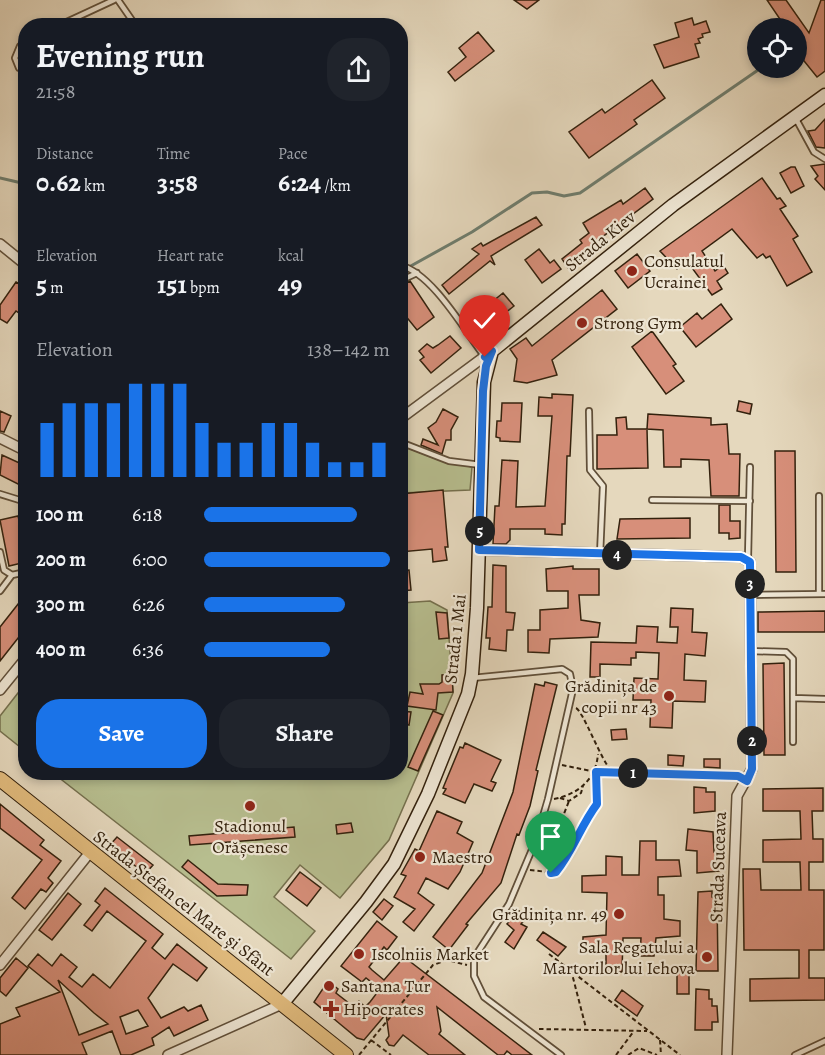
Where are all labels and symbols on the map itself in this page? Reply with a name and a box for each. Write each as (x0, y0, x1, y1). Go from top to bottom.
street label: Strada Kiev (560, 204, 641, 277)
place label: Consulatul Ucrainei (644, 249, 724, 294)
marker: Consulatul Ucrainei (625, 264, 639, 278)
pin (459, 295, 510, 357)
place label: Strong Gym (594, 311, 682, 335)
marker: Strong Gym (575, 316, 589, 330)
pin: 5 (465, 516, 495, 546)
pin: 4 (602, 540, 632, 570)
pin: 3 (735, 569, 765, 599)
street label: Strada 1 Mai (438, 593, 472, 685)
place label: Grădinița de copii nr 43 (565, 674, 657, 719)
marker: Grădinița de copii nr 43 (662, 689, 676, 703)
pin: 2 (737, 726, 767, 756)
pin: 1 (618, 758, 648, 788)
marker: Stadionul Orășenesc (243, 799, 257, 813)
street label: Strada Suceava (704, 810, 732, 923)
pin (525, 811, 576, 873)
place label: Stadionul Orășenesc (212, 814, 288, 859)
street label: Strada Ștefan cel Mare și Sfânt (88, 825, 280, 981)
place label: Maestro (432, 845, 492, 869)
marker: Maestro (413, 850, 427, 864)
place label: Grădinița nr. 49 (492, 902, 607, 926)
marker: Grădinița nr. 49 (612, 907, 626, 921)
place label: Sala Regatului a Martorilor lui Iehova (543, 935, 696, 980)
place label: Iscolniis Market (371, 942, 489, 966)
marker: Iscolniis Market (352, 947, 366, 961)
marker: Sala Regatului a Martorilor lui Iehova (700, 950, 714, 964)
place label: Santana Tur (341, 974, 431, 998)
marker: Santana Tur (322, 979, 336, 993)
place label: Hipocrates (343, 997, 424, 1021)
marker: Hipocrates (324, 1002, 338, 1016)

